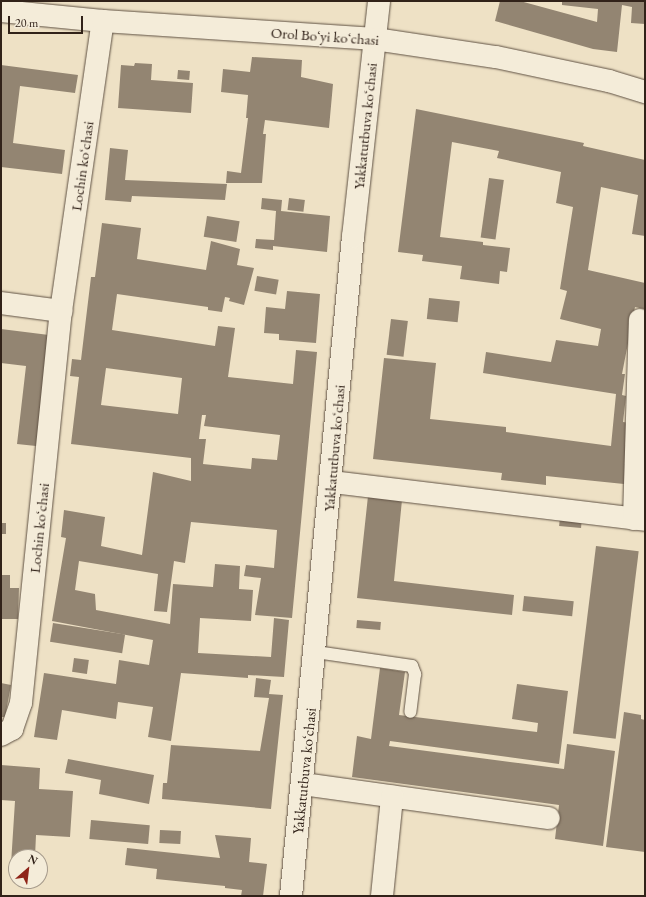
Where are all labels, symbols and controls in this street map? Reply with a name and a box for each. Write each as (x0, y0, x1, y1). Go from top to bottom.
scale bar (10, 8, 85, 34)
text: 20 m (15, 15, 38, 31)
street label: Orol Boʻyi koʻchasi (270, 23, 380, 49)
street label: Yakkatutbuva koʻchasi (349, 62, 381, 190)
street label: Lochin koʻchasi (67, 120, 97, 212)
street label: Yakkatutbuva koʻchasi (319, 384, 349, 512)
street label: Lochin koʻchasi (25, 482, 53, 574)
street label: Yakkatutbuva koʻchasi (288, 707, 320, 835)
north arrow (8, 849, 48, 889)
text: N (26, 851, 40, 868)

